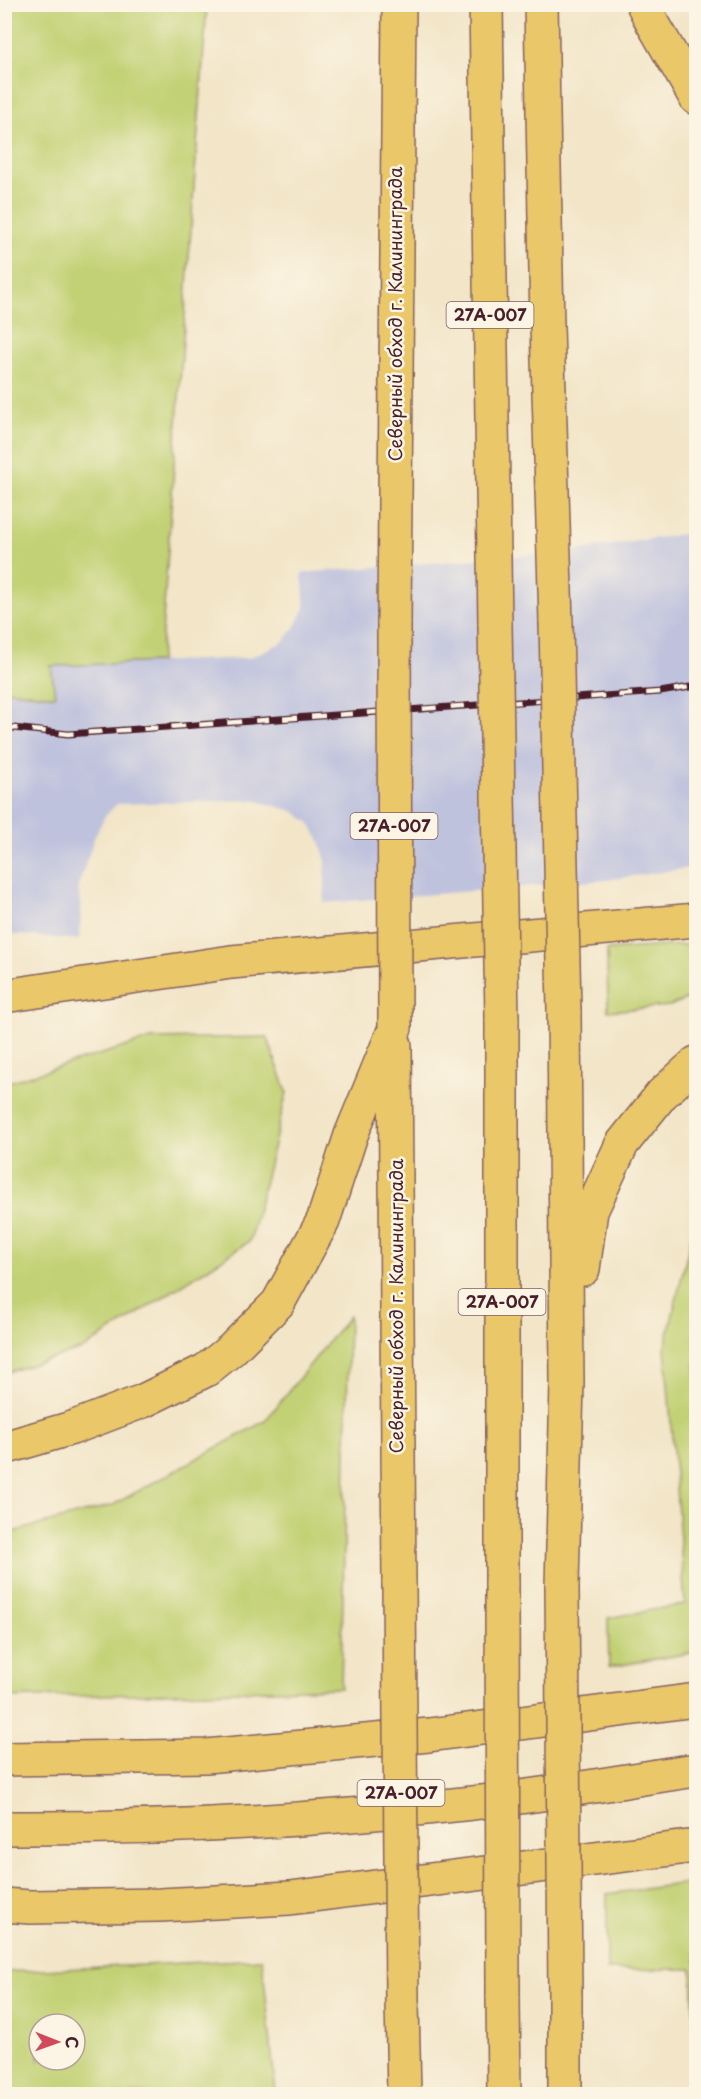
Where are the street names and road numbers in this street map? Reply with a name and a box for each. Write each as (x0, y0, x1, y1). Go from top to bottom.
street label: Северный обход г. Калининграда (381, 166, 408, 461)
road number: 27А-007 (446, 302, 534, 328)
road number: 27А-007 (350, 813, 438, 839)
street label: Северный обход г. Калининграда (382, 1158, 409, 1453)
road number: 27А-007 (458, 1289, 546, 1315)
road number: 27А-007 (358, 1780, 444, 1806)

